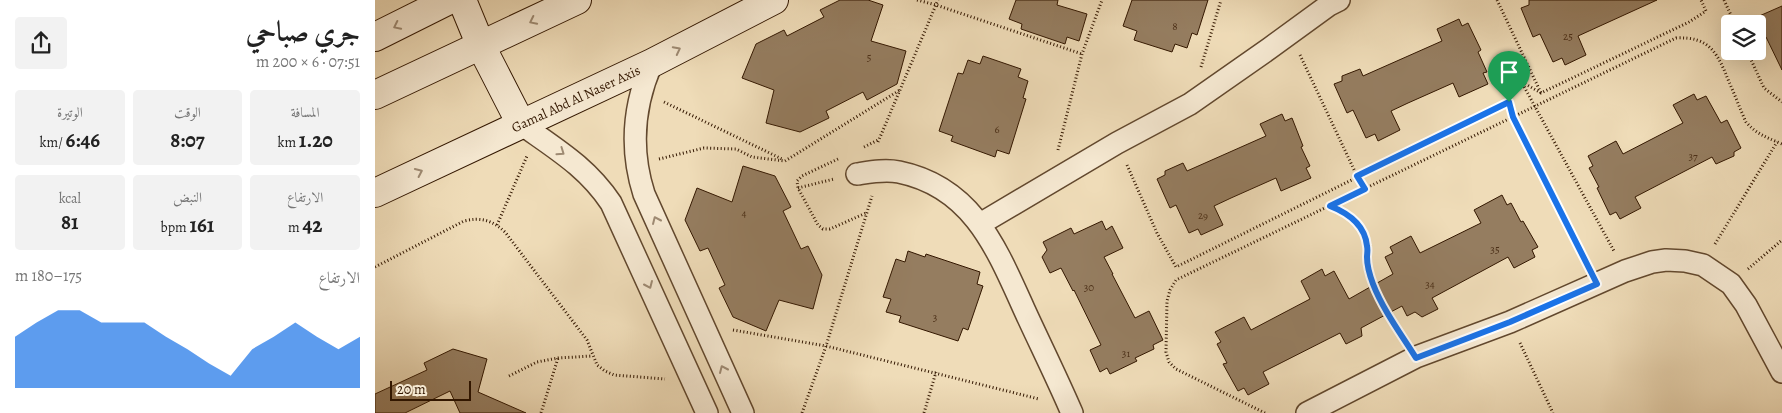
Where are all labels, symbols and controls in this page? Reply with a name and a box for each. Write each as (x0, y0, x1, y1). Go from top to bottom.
text: جري صباحي (246, 13, 360, 51)
one-way arrow (529, 15, 538, 25)
map controls (1721, 15, 1766, 60)
button: layers (1721, 15, 1766, 60)
button: share (15, 17, 67, 69)
house number: 8 (1172, 19, 1178, 34)
one-way arrow (393, 20, 402, 30)
house number: 25 (1563, 29, 1573, 44)
one-way arrow (672, 46, 681, 56)
house number: 5 (867, 50, 872, 65)
text: 07:51 · 6 × 200 m (256, 51, 360, 73)
pin (1488, 51, 1530, 102)
icon: arrive (1495, 58, 1523, 86)
street label: Gamal Abd Al Naser Axis (508, 61, 644, 137)
text: الوتيرة (57, 103, 83, 122)
text: الوقت (174, 103, 201, 122)
text: المسافة (291, 103, 319, 122)
house number: 6 (994, 122, 1000, 137)
text: 6:46 (66, 126, 100, 154)
text: 8:07 (170, 126, 205, 154)
text: 1.20 (299, 126, 333, 154)
text: /km (40, 133, 66, 152)
text: km (277, 133, 299, 152)
one-way arrow (555, 146, 565, 155)
house number: 37 (1688, 149, 1698, 164)
one-way arrow (414, 168, 423, 178)
text: النبض (173, 188, 202, 207)
text: الارتفاع (287, 188, 323, 207)
text: kcal (59, 189, 81, 208)
house number: 4 (742, 206, 747, 221)
text: 81 (61, 208, 79, 236)
house number: 29 (1198, 208, 1208, 223)
text: 161 (190, 211, 214, 239)
text: 42 (302, 211, 322, 239)
one-way arrow (652, 216, 662, 225)
text: bpm (161, 218, 190, 237)
text: m (288, 218, 302, 237)
house number: 35 (1490, 242, 1500, 257)
text: 175–180 m (15, 265, 82, 287)
text: الارتفاع (318, 267, 360, 289)
house number: 34 (1425, 277, 1435, 292)
one-way arrow (643, 280, 653, 289)
house number: 30 (1084, 280, 1094, 295)
house number: 3 (933, 310, 937, 325)
house number: 31 (1122, 346, 1130, 361)
one-way arrow (718, 365, 729, 374)
scale bar (390, 378, 471, 401)
text: 20 m (397, 380, 426, 399)

